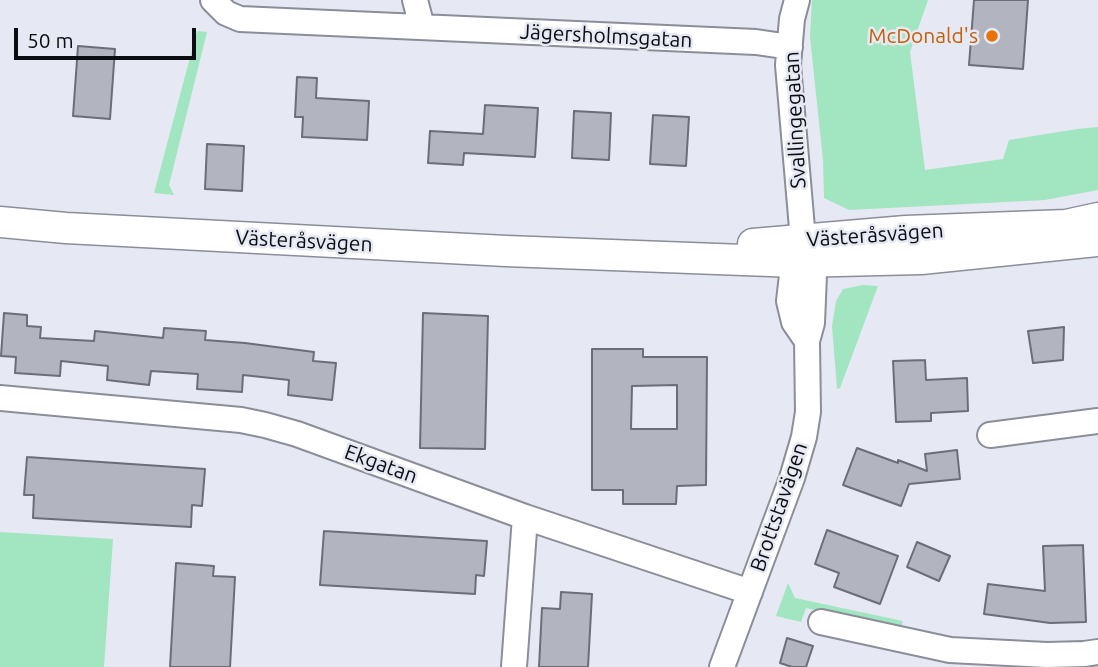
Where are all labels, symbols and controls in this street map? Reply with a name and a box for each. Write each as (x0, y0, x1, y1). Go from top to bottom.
scale bar (18, 14, 200, 58)
street label: Jägersholmsgatan (519, 19, 693, 53)
place label: McDonald's (868, 23, 978, 49)
text: 50 m (27, 28, 74, 52)
marker: McDonald's (984, 28, 1000, 44)
street label: Svallingegatan (779, 51, 811, 189)
street label: Västeråsvägen (806, 218, 944, 252)
street label: Västeråsvägen (235, 225, 373, 257)
street label: Ekgatan (341, 439, 421, 489)
street label: Brottstavägen (745, 439, 813, 575)

